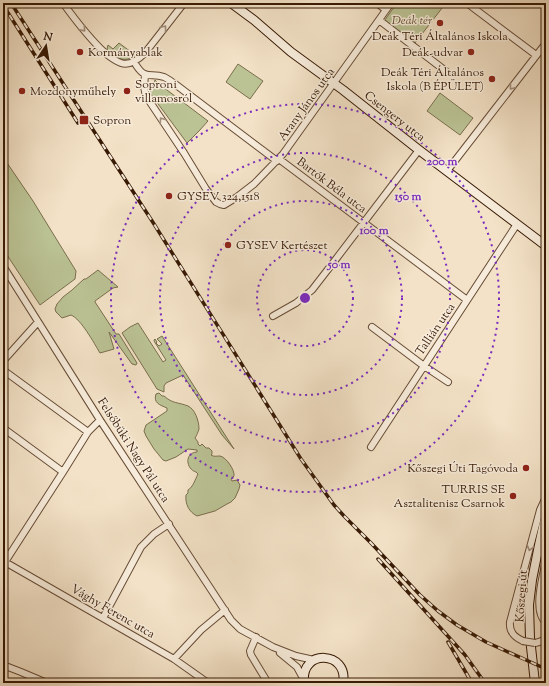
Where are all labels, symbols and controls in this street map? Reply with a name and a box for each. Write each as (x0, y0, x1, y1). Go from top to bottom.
park label: Deák tér (392, 12, 433, 30)
marker: Deák Téri Általános Iskola (435, 18, 445, 28)
one-way arrow (78, 25, 85, 32)
one-way arrow (160, 25, 167, 32)
north arrow (26, 26, 66, 66)
text: N (41, 28, 54, 46)
place label: Deák Téri Általános Iskola (372, 28, 508, 46)
place label: Kormányablak (88, 44, 163, 62)
place label: Deák-udvar (402, 44, 463, 62)
marker: Kormányablak (75, 47, 85, 57)
marker: Deák-udvar (466, 47, 476, 57)
street label: Arany János utca (274, 64, 340, 145)
place label: Deák Téri Általános Iskola (B ÉPÜLET) (381, 64, 484, 96)
marker: Deák Téri Általános Iskola (B ÉPÜLET) (487, 74, 497, 84)
place label: Soproni villamosról (135, 76, 193, 108)
one-way arrow (510, 82, 517, 89)
place label: Mozdonyműhely (30, 83, 116, 101)
marker: Mozdonyműhely (17, 86, 27, 96)
marker: Soproni villamosról (122, 86, 132, 96)
street label: Csengery utca (360, 87, 429, 147)
place label: Sopron (93, 112, 131, 130)
marker: Sopron (78, 114, 90, 126)
one-way arrow (159, 117, 167, 124)
street label: Bartók Béla utca (293, 153, 371, 218)
text: 200 m (427, 153, 457, 171)
place label: GYSEV 324,1518 (177, 188, 259, 206)
text: 150 m (393, 188, 422, 206)
marker: GYSEV 324,1518 (164, 191, 174, 201)
text: 100 m (358, 222, 389, 240)
place label: GYSEV Kertészet (236, 237, 328, 255)
marker: GYSEV Kertészet (223, 240, 233, 250)
text: 50 m (327, 256, 351, 274)
centre of rings (298, 291, 312, 305)
street label: Tallián utca (412, 299, 460, 360)
street label: Felsőbüki Nagy Pál utca (92, 395, 174, 507)
place label: Kőszegi Úti Tagóvoda (407, 460, 518, 478)
marker: Kőszegi Úti Tagóvoda (521, 463, 531, 473)
place label: TURRIS SE Asztalitenisz Csarnok (394, 481, 506, 513)
marker: TURRIS SE Asztalitenisz Csarnok (508, 491, 518, 501)
one-way arrow (526, 544, 535, 551)
street label: Kőszegi út (511, 569, 533, 623)
street label: Vághy Ferenc utca (67, 580, 158, 644)

